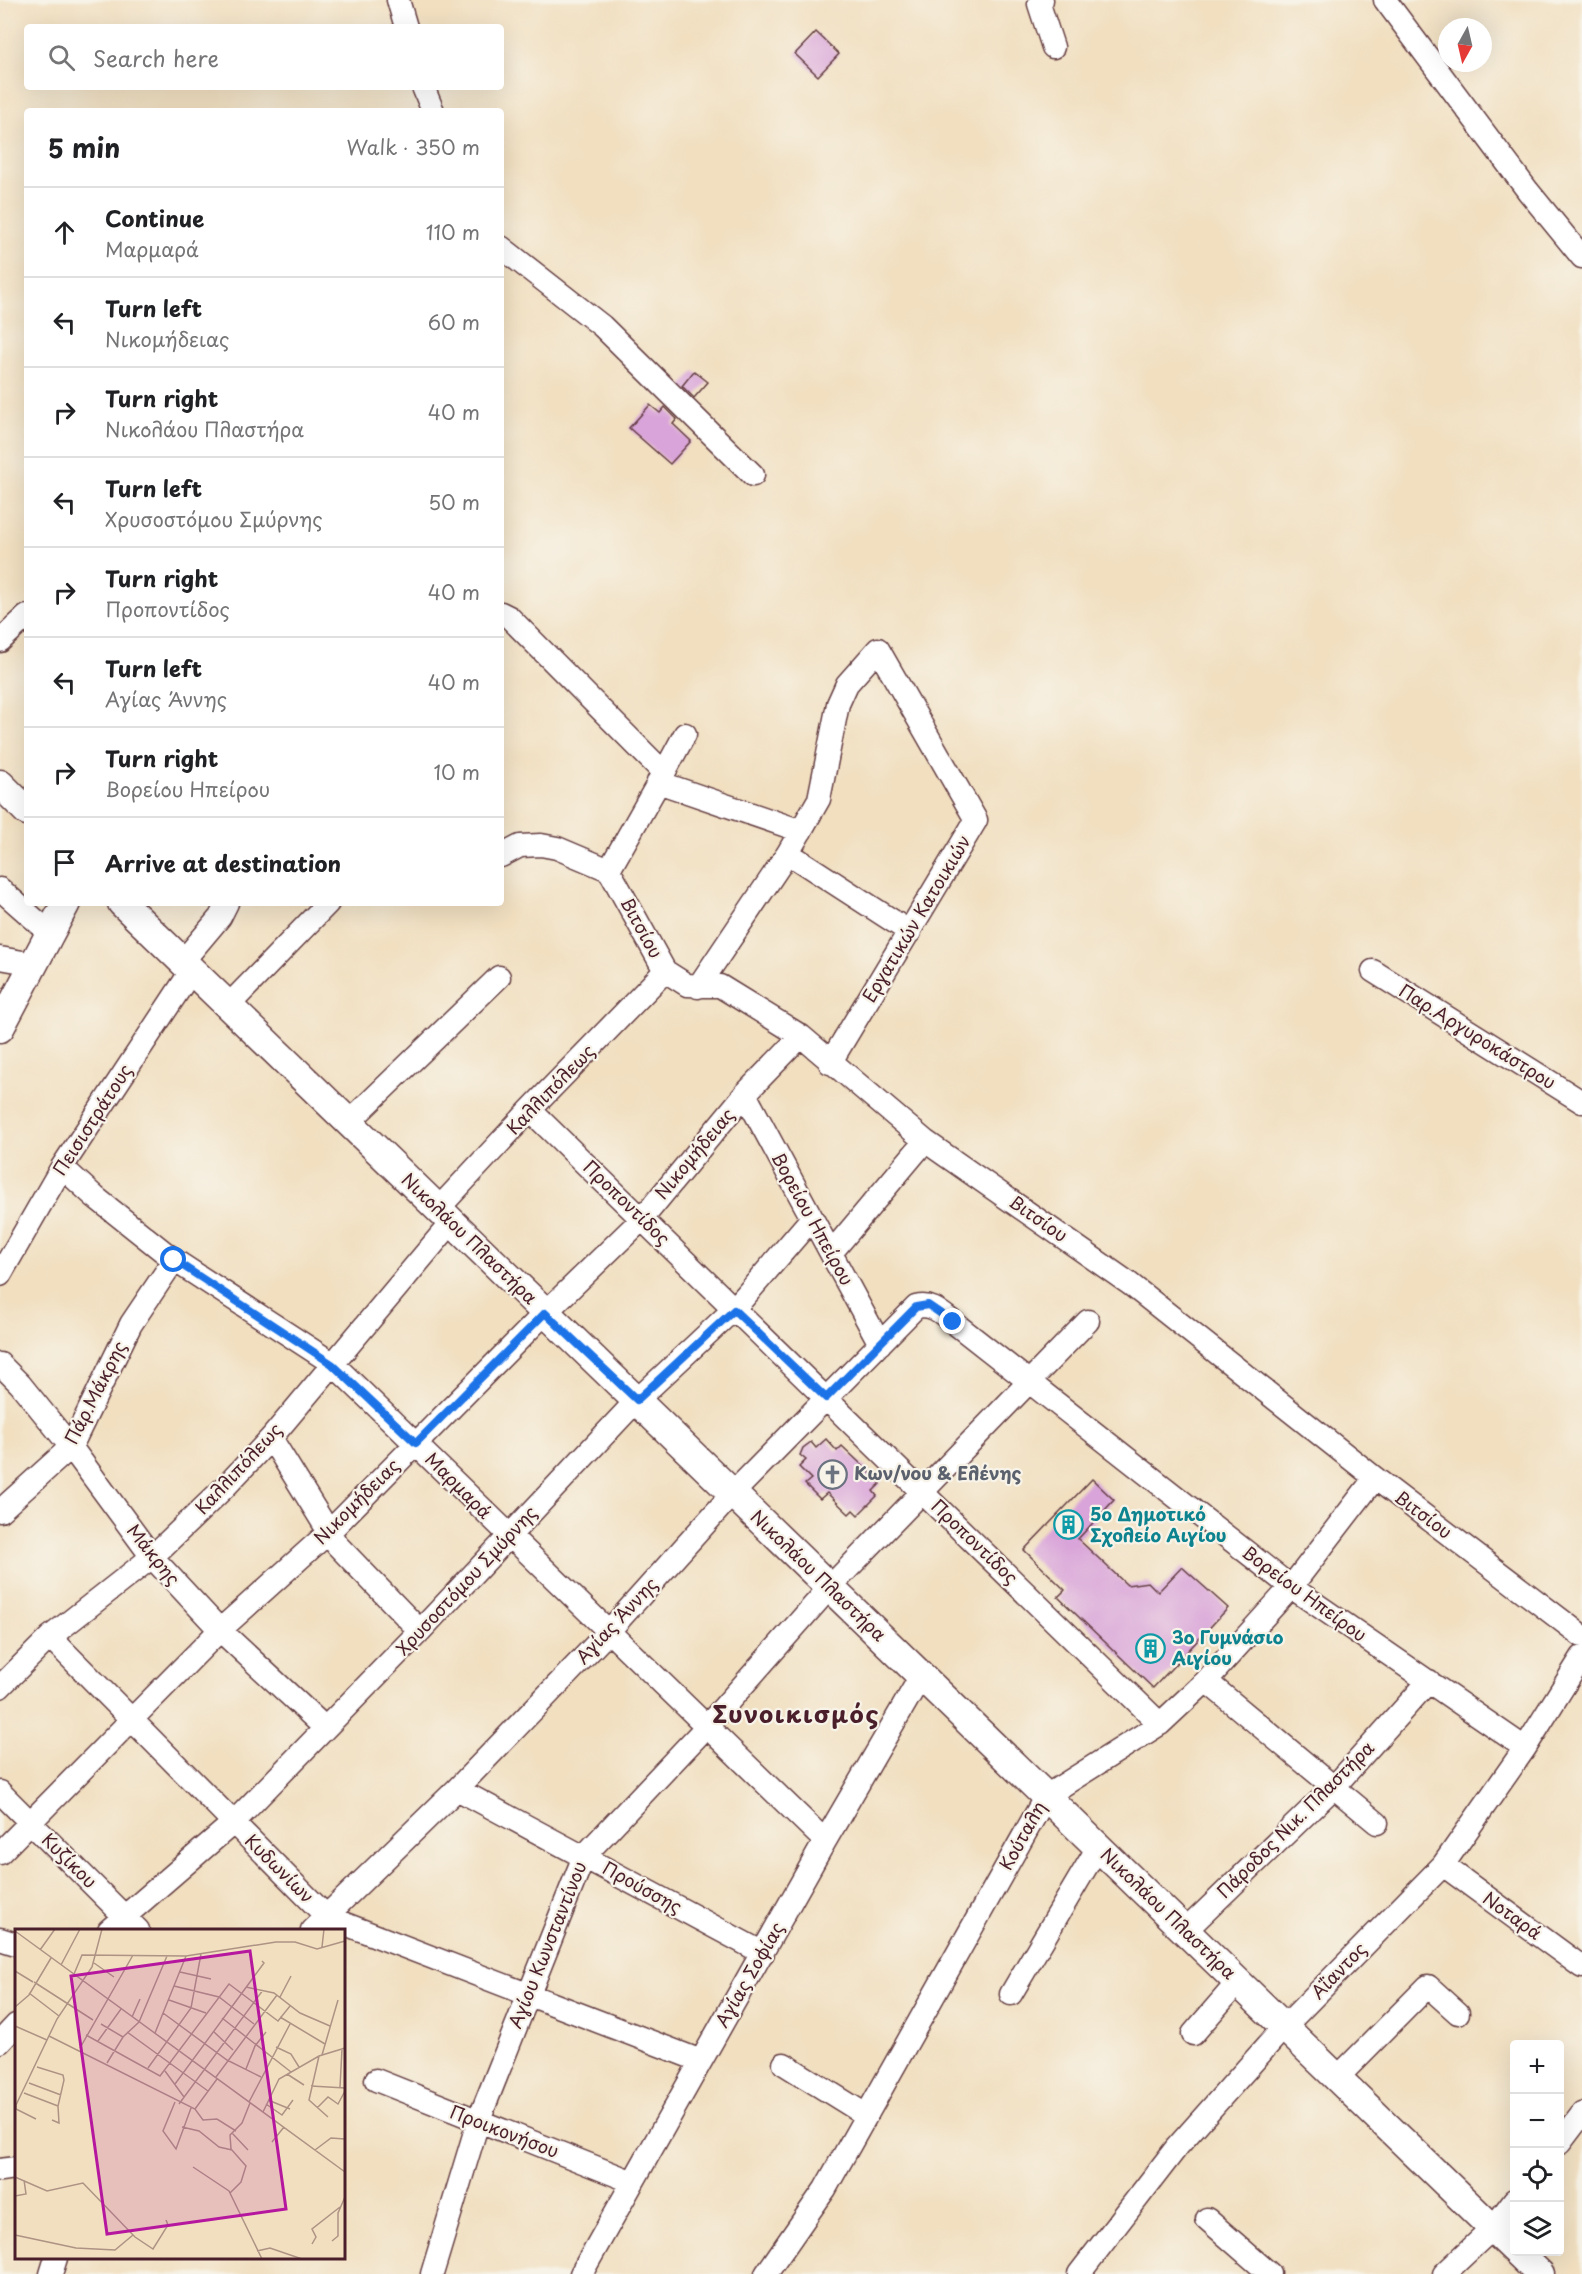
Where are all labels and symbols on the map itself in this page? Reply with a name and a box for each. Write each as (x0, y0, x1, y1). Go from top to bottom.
north arrow (1438, 18, 1492, 72)
street label: Εργατικών Κατοικιών (855, 829, 977, 1007)
street label: Βιτσίου (614, 892, 670, 963)
street label: Παρ.Αργυροκάστρου (1394, 976, 1562, 1095)
street label: Καλλιπόλεως (500, 1038, 600, 1140)
street label: Πεισιστράτους (46, 1058, 138, 1180)
street label: Νικομήδειας (648, 1102, 740, 1205)
street label: Βορείου Ηπείρου (765, 1147, 861, 1290)
street label: Προποντίδος (577, 1153, 677, 1251)
street label: Νικολάου Πλαστήρα (396, 1166, 544, 1310)
street label: Βιτσίου (1004, 1188, 1074, 1248)
route start (160, 1246, 186, 1272)
route end (939, 1308, 965, 1334)
street label: Πάρ.Μάκρης (57, 1336, 132, 1449)
street label: Καλλιπόλεως (188, 1416, 288, 1520)
street label: Μαρμαρά (420, 1446, 499, 1525)
street label: Νικομήδειας (307, 1452, 405, 1550)
church icon: Κων/νου & Ελένης (817, 1458, 849, 1490)
place label: Κων/νου & Ελένης (854, 1459, 1021, 1486)
street label: Βιτσίου (1389, 1483, 1458, 1544)
street label: Προποντίδος (925, 1492, 1025, 1590)
street label: Χρυσοστόμου Σμύρνης (389, 1499, 543, 1661)
place label: 5ο Δημοτικό Σχολείο Αιγίου (1090, 1500, 1227, 1548)
street label: Νικολάου Πλαστήρα (745, 1503, 893, 1647)
building icon: 5ο Δημοτικό Σχολείο Αιγίου (1053, 1509, 1085, 1541)
street label: Μάκρης (121, 1518, 187, 1591)
street label: Βορείου Ηπείρου (1237, 1538, 1373, 1647)
street label: Αγίας Άννης (569, 1571, 663, 1669)
place label: 3ο Γυμνάσιο Αιγίου (1172, 1623, 1284, 1671)
building icon: 3ο Γυμνάσιο Αιγίου (1135, 1632, 1167, 1664)
district label: Συνοικισμός (712, 1695, 880, 1731)
street label: Πάροδος Νικ. Πλαστήρα (1210, 1734, 1380, 1904)
street label: Κούταλη (992, 1796, 1052, 1875)
street label: Κυζίκου (36, 1826, 104, 1894)
street label: Κυδωνίων (239, 1827, 321, 1909)
street label: Νικολάου Πλαστήρα (1095, 1841, 1243, 1985)
street label: Προύσσης (598, 1854, 687, 1920)
street label: Αγίου Κωνσταντίνου (501, 1857, 592, 2032)
street label: Νοταρά (1478, 1884, 1548, 1946)
street label: Αγίας Σοφίας (708, 1917, 790, 2032)
inset map (15, 1929, 345, 2259)
street label: Αΐαντος (1304, 1935, 1372, 2004)
street label: Προικονήσου (446, 2097, 563, 2164)

